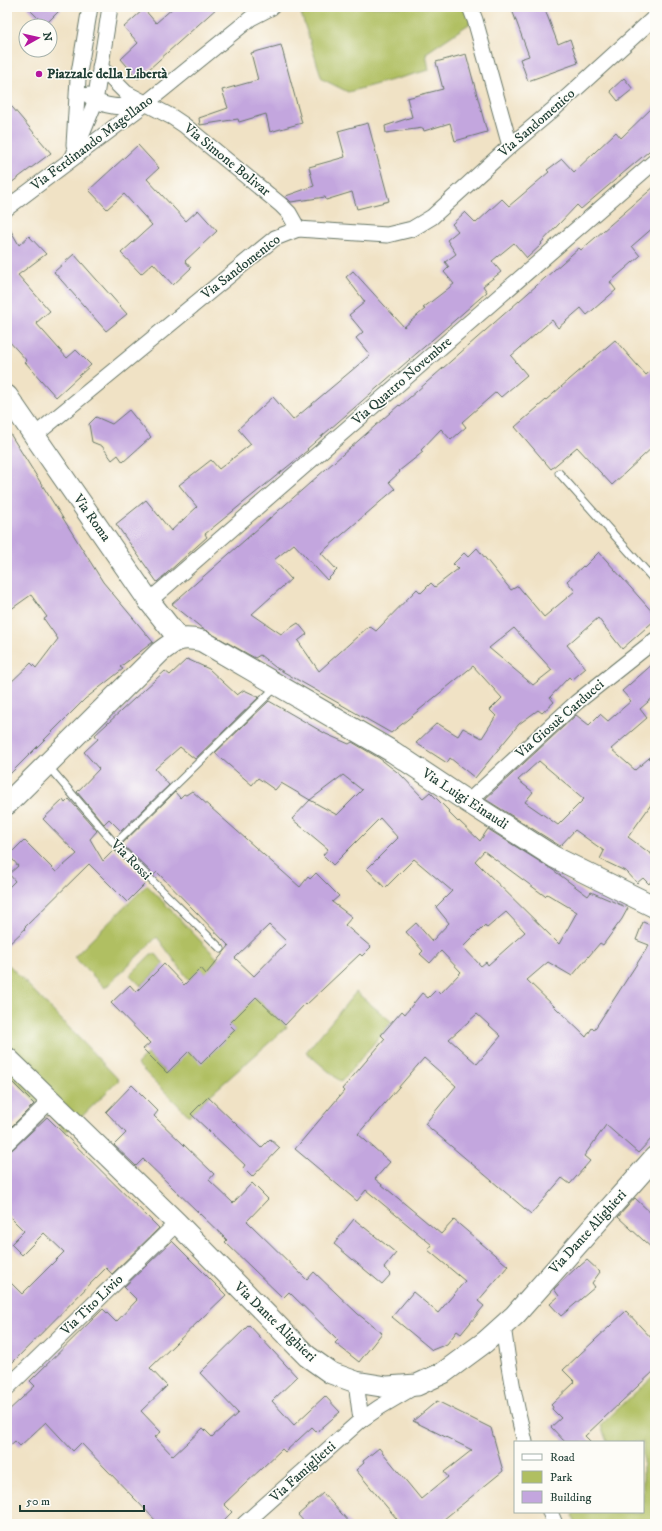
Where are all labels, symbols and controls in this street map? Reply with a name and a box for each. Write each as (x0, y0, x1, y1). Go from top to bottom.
north arrow (18, 18, 58, 58)
text: N (39, 31, 54, 42)
place label: Piazzale della Libertà (47, 65, 169, 83)
marker: Piazzale della Libertà (34, 69, 44, 79)
street label: Via Sandomenico (494, 85, 579, 162)
street label: Via Ferdinando Magellano (27, 91, 157, 195)
street label: Via Simone Bolivar (179, 119, 275, 201)
street label: Via Sandomenico (197, 230, 284, 304)
street label: Via Quattro Novembre (348, 333, 456, 430)
street label: Via Roma (69, 490, 115, 545)
street label: Via Giosuè Carducci (511, 675, 608, 763)
street label: Via Luigi Einaudi (418, 764, 512, 834)
street label: Via Rossi (106, 835, 155, 884)
street label: Via Dante Alighieri (545, 1186, 631, 1279)
street label: Via Tito Livio (56, 1271, 127, 1340)
street label: Via Dante Alighieri (229, 1278, 320, 1366)
street label: Via Famiglietti (266, 1437, 340, 1507)
legend (514, 1441, 644, 1513)
text: Road (550, 1450, 575, 1465)
text: Park (550, 1470, 572, 1485)
scale bar (20, 1487, 144, 1513)
text: Building (550, 1490, 591, 1505)
text: 50 m (26, 1494, 50, 1509)

